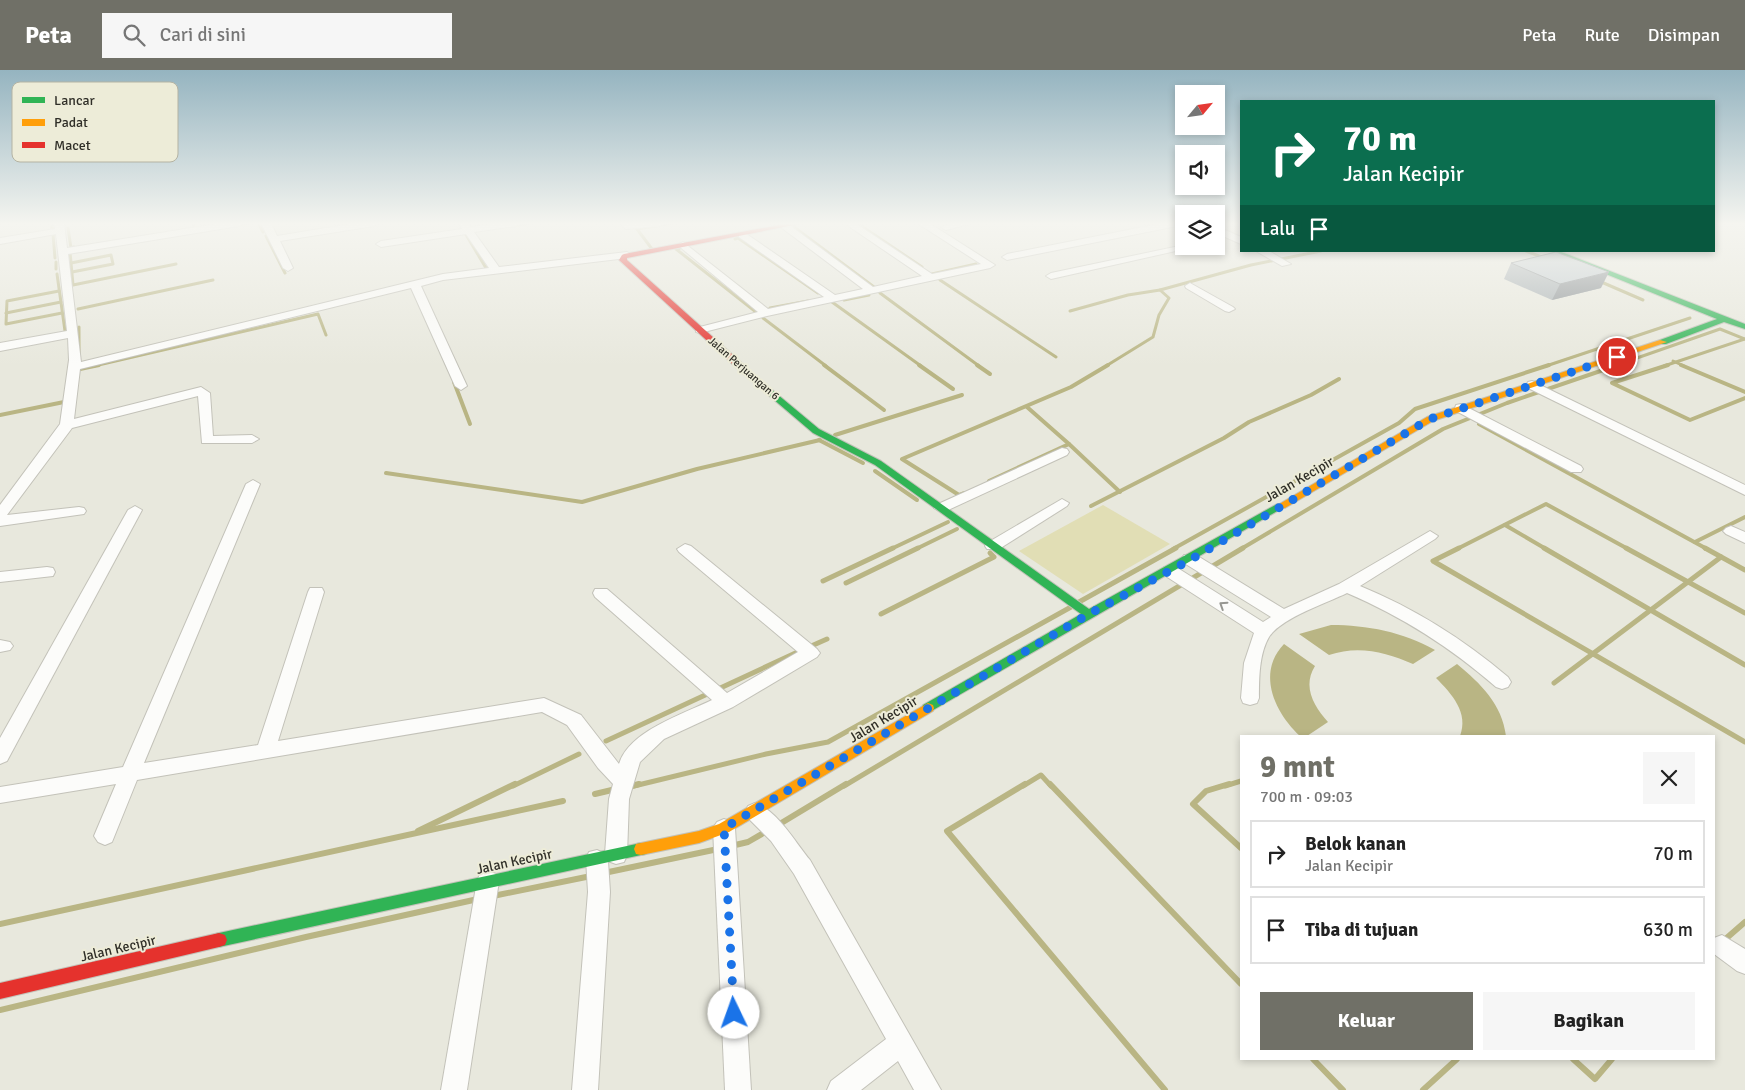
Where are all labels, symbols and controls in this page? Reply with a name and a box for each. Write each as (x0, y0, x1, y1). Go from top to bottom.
search box (102, 13, 452, 58)
text: Peta (25, 20, 72, 50)
icon: search (120, 21, 148, 49)
text: Cari di sini (160, 23, 246, 47)
text: Peta (1522, 24, 1556, 46)
text: Rute (1584, 24, 1620, 46)
text: Disimpan (1648, 24, 1720, 46)
legend (12, 82, 178, 162)
north arrow (1175, 85, 1225, 135)
map controls (1175, 85, 1225, 255)
text: Lancar (54, 92, 96, 109)
text: Padat (54, 114, 88, 131)
text: 70 m (1343, 117, 1417, 160)
icon: right (1260, 120, 1325, 185)
text: Macet (54, 137, 91, 154)
button: sound (1175, 145, 1225, 195)
text: Jalan Kecipir (1343, 160, 1464, 187)
button: layers (1175, 205, 1225, 255)
icon: arrive (1305, 215, 1333, 243)
text: Lalu (1260, 217, 1295, 241)
street label: Jalan Perjuangan 6 (706, 334, 782, 403)
pin (1596, 336, 1638, 378)
icon: arrive (1603, 343, 1631, 371)
street label: Jalan Kecipir (1262, 452, 1338, 506)
one-way arrow (1220, 602, 1229, 611)
street label: Jalan Kecipir (846, 692, 921, 747)
text: 9 mnt (1260, 749, 1335, 786)
button: close (1643, 752, 1695, 804)
text: 700 m · 09:03 (1260, 787, 1353, 807)
text: Belok kanan (1305, 832, 1406, 856)
icon: right (1262, 840, 1290, 868)
text: 70 m (1653, 842, 1693, 866)
street label: Jalan Kecipir (475, 845, 554, 878)
text: Jalan Kecipir (1305, 856, 1393, 876)
icon: arrive (1262, 916, 1290, 944)
text: Tiba di tujuan (1305, 918, 1418, 942)
text: 630 m (1643, 918, 1693, 942)
street label: Jalan Kecipir (79, 931, 158, 965)
position arrow (707, 986, 759, 1038)
button: Keluar (1260, 992, 1473, 1050)
button: Bagikan (1483, 992, 1695, 1050)

